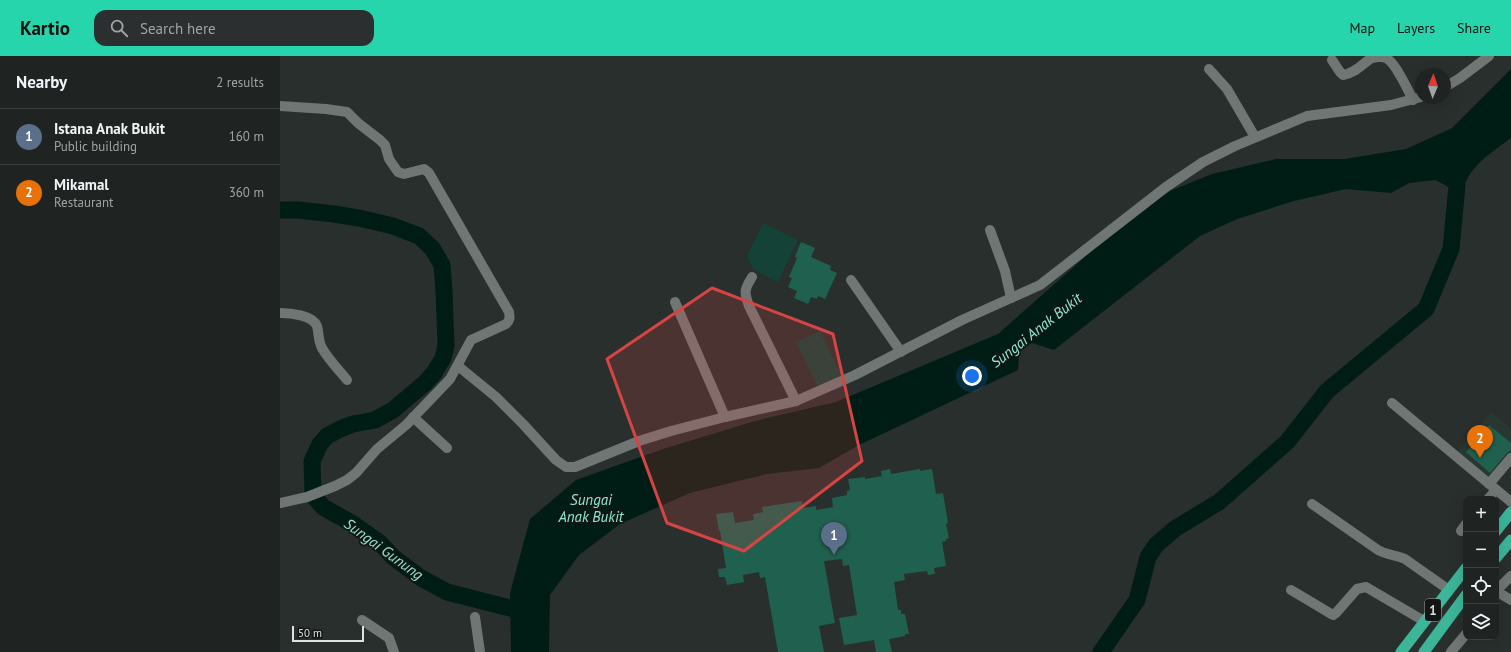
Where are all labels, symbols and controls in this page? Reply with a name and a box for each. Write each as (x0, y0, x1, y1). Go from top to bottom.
search box (94, 10, 374, 46)
text: Kartio (20, 16, 70, 40)
icon: search (108, 17, 130, 39)
text: Search here (140, 19, 216, 38)
text: Map (1349, 19, 1375, 37)
text: Layers (1397, 19, 1435, 37)
text: Share (1457, 19, 1491, 37)
north arrow (1415, 68, 1451, 104)
text: Nearby (16, 71, 67, 93)
text: 2 results (216, 74, 264, 91)
text: Istana Anak Bukit (54, 119, 165, 138)
text: 1 (25, 128, 33, 145)
text: 160 m (229, 128, 264, 145)
text: Public building (54, 138, 137, 155)
text: Mikamal (54, 175, 109, 194)
text: 2 (25, 184, 33, 201)
text: 360 m (229, 184, 264, 201)
text: Restaurant (54, 194, 113, 211)
water label: Sungai Anak Bukit (987, 288, 1086, 372)
your location (962, 366, 982, 386)
pin: 2 (1467, 425, 1493, 458)
water label: Sungai Anak Bukit (557, 490, 625, 526)
map controls (1463, 496, 1499, 640)
button: + (1463, 496, 1499, 532)
water label: Sungai Gunung (341, 514, 428, 584)
pin: 1 (821, 522, 847, 555)
button: − (1463, 532, 1499, 568)
button: locate (1463, 568, 1499, 604)
road number: 1 (1425, 599, 1441, 621)
button: layers (1463, 604, 1499, 640)
scale bar (292, 624, 364, 643)
text: 50 m (298, 626, 322, 640)

